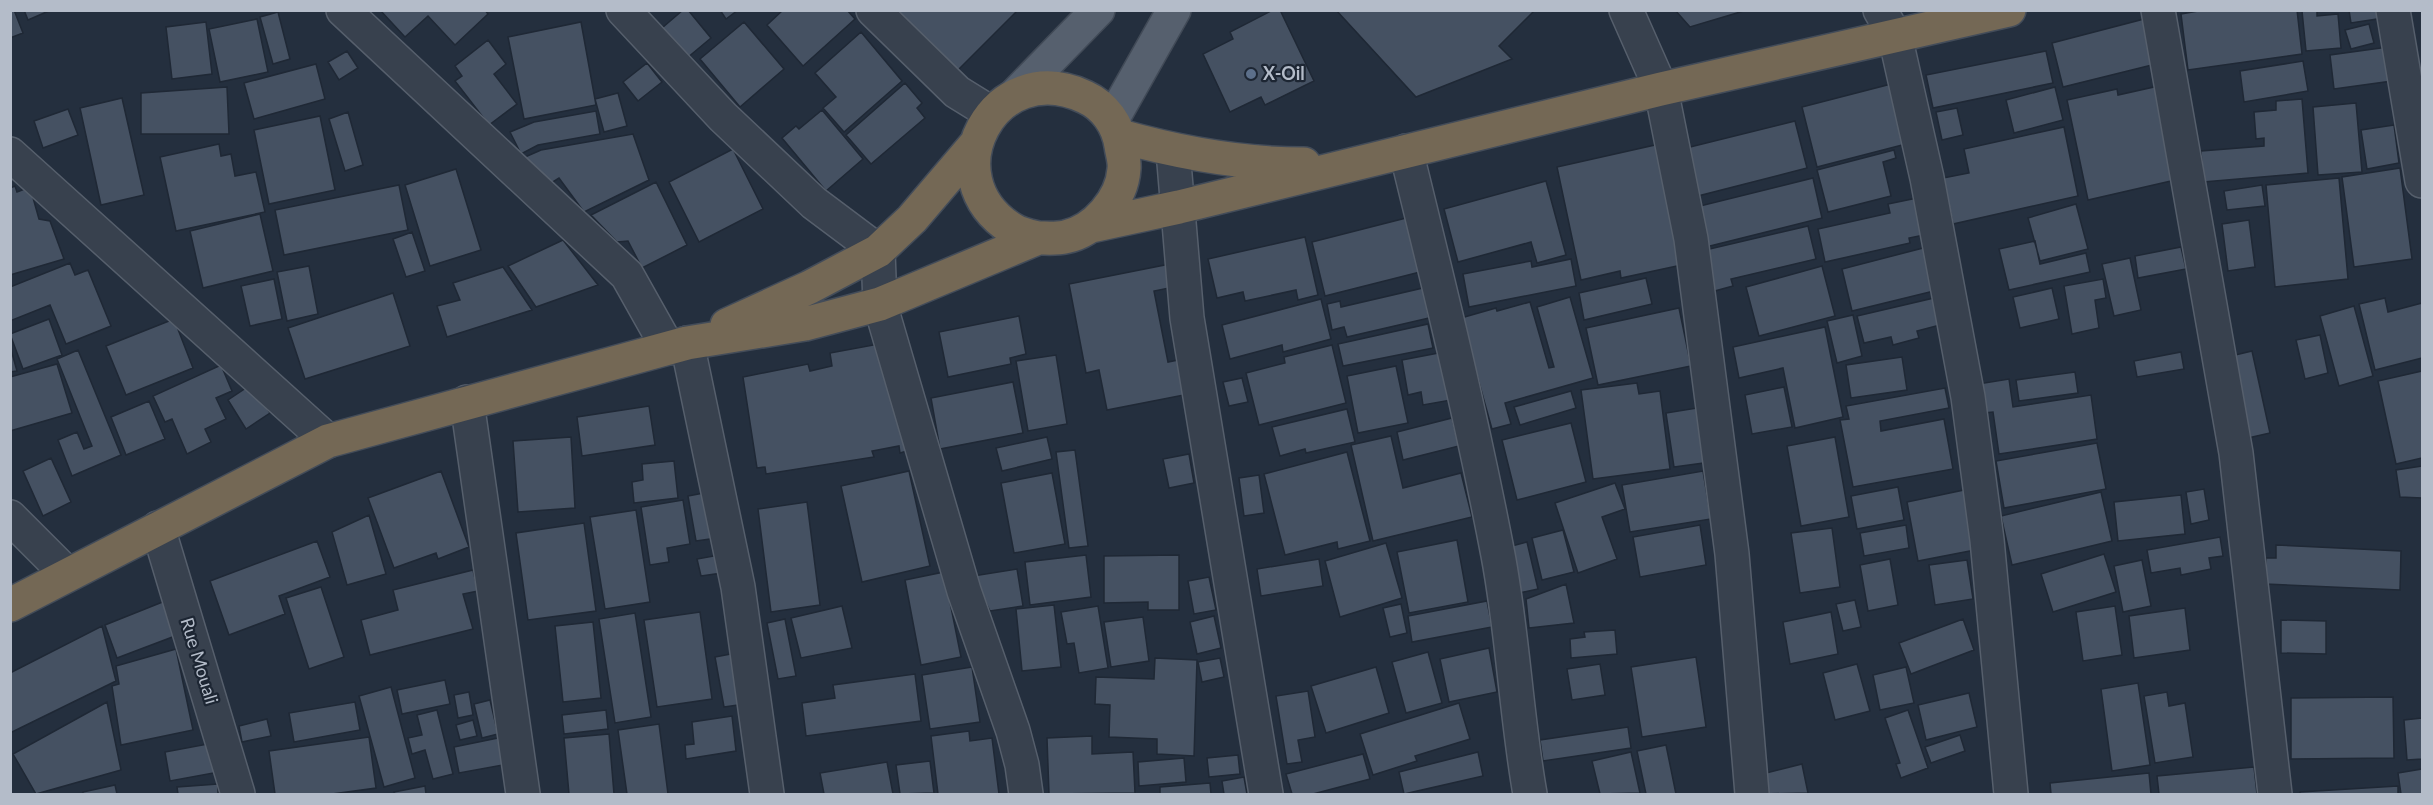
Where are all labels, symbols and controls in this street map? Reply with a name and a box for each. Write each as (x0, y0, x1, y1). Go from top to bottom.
place label: X-Oil (1263, 62, 1305, 84)
marker: X-Oil (1244, 67, 1258, 81)
street label: Rue Mouali (176, 615, 224, 707)

